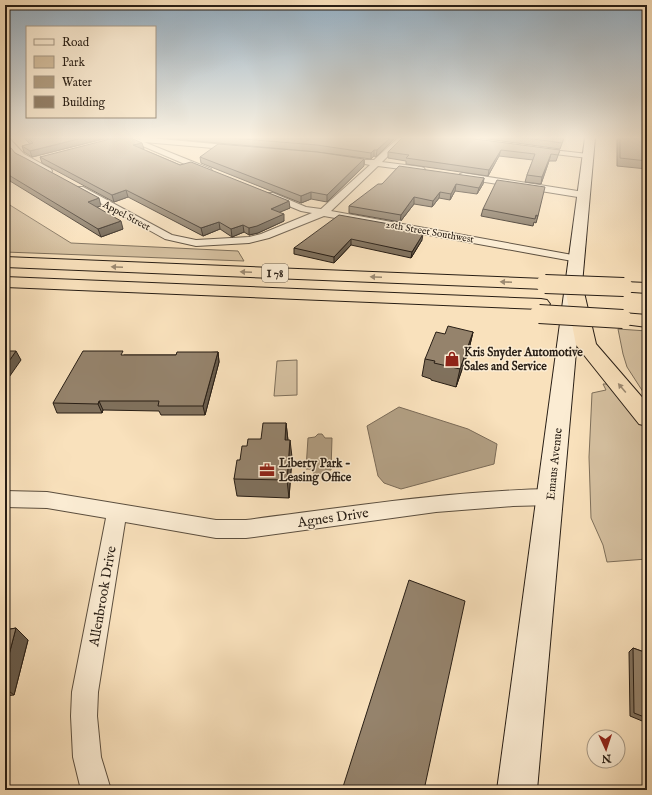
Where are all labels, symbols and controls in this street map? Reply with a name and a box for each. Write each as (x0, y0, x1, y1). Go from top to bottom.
legend (26, 26, 156, 118)
text: Road (62, 35, 90, 50)
text: Park (62, 55, 85, 70)
text: Water (62, 75, 93, 90)
text: Building (62, 95, 106, 110)
street label: Appel Street (99, 198, 153, 235)
street label: 26th Street Southwest (385, 218, 475, 247)
one-way arrow (111, 263, 123, 270)
road number: I 78 (262, 264, 288, 282)
one-way arrow (240, 268, 252, 275)
one-way arrow (369, 274, 382, 280)
one-way arrow (499, 279, 512, 285)
place label: Kris Snyder Automotive Sales and Service (464, 345, 583, 374)
shop icon: Kris Snyder Automotive Sales and Service (443, 350, 461, 368)
one-way arrow (617, 383, 626, 394)
street label: Emaus Avenue (543, 427, 566, 501)
place label: Liberty Park - Leasing Office (278, 456, 352, 486)
office icon: Liberty Park - Leasing Office (258, 461, 276, 479)
street label: Agnes Drive (295, 504, 370, 532)
street label: Allenbrook Drive (85, 544, 121, 649)
north arrow (586, 729, 626, 769)
text: N (601, 751, 613, 765)

